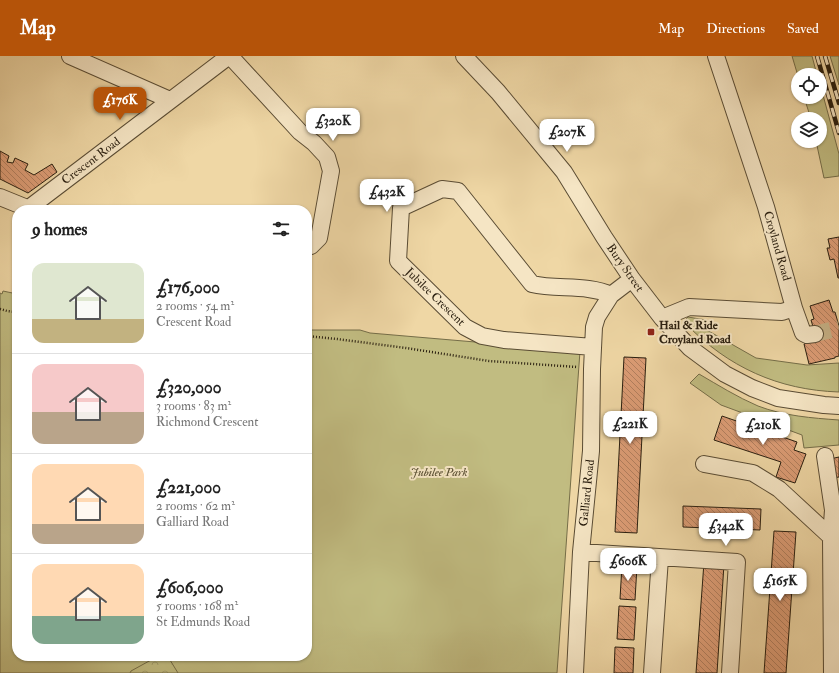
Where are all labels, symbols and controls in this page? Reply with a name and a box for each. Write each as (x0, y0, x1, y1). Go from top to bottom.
text: Map (20, 16, 56, 40)
text: Map (658, 20, 684, 37)
text: Directions (706, 20, 765, 37)
text: Saved (787, 20, 819, 37)
map controls (791, 68, 827, 148)
button: locate (791, 68, 827, 104)
pin: £176K (92, 87, 148, 121)
text: £176K (103, 92, 138, 108)
pin: £320K (305, 108, 361, 142)
button: layers (791, 112, 827, 148)
text: £320K (315, 113, 351, 129)
pin: £207K (539, 119, 595, 153)
text: £207K (548, 124, 586, 140)
street label: Crescent Road (59, 134, 123, 188)
pin: £432K (359, 179, 415, 213)
text: £432K (369, 184, 405, 200)
street label: Croyland Road (760, 209, 794, 283)
icon: filters (270, 218, 292, 240)
text: 9 homes (32, 219, 87, 240)
street label: Bury Street (603, 241, 647, 295)
street label: Jubilee Crescent (401, 264, 468, 329)
text: £176,000 (156, 277, 220, 298)
icon: home (64, 279, 112, 327)
text: 2 rooms · 54 m² (156, 298, 234, 314)
text: Crescent Road (156, 314, 232, 330)
place label: Hail & Ride Croyland Road (659, 318, 731, 347)
marker: Hail & Ride Croyland Road (646, 327, 656, 337)
text: £320,000 (156, 377, 222, 398)
icon: home (64, 380, 112, 428)
text: 3 rooms · 83 m² (156, 398, 231, 414)
pin: £221K (602, 411, 658, 445)
pin: £210K (735, 412, 791, 446)
text: Richmond Crescent (156, 414, 258, 430)
text: £221K (612, 416, 648, 432)
text: £210K (745, 417, 781, 433)
street label: Galliard Road (576, 459, 598, 527)
park label: Jubilee Park (411, 465, 467, 480)
text: £221,000 (156, 477, 221, 498)
icon: home (64, 480, 112, 528)
text: 2 rooms · 62 m² (156, 498, 235, 514)
pin: £342K (698, 513, 754, 547)
text: Galliard Road (156, 514, 229, 530)
text: £342K (708, 518, 744, 534)
pin: £606K (600, 548, 656, 582)
text: £606K (609, 553, 647, 569)
pin: £165K (752, 568, 808, 602)
text: £165K (763, 573, 797, 589)
text: £606,000 (156, 577, 223, 598)
icon: home (64, 580, 112, 628)
text: 5 rooms · 168 m² (156, 598, 238, 614)
text: St Edmunds Road (156, 614, 250, 630)

